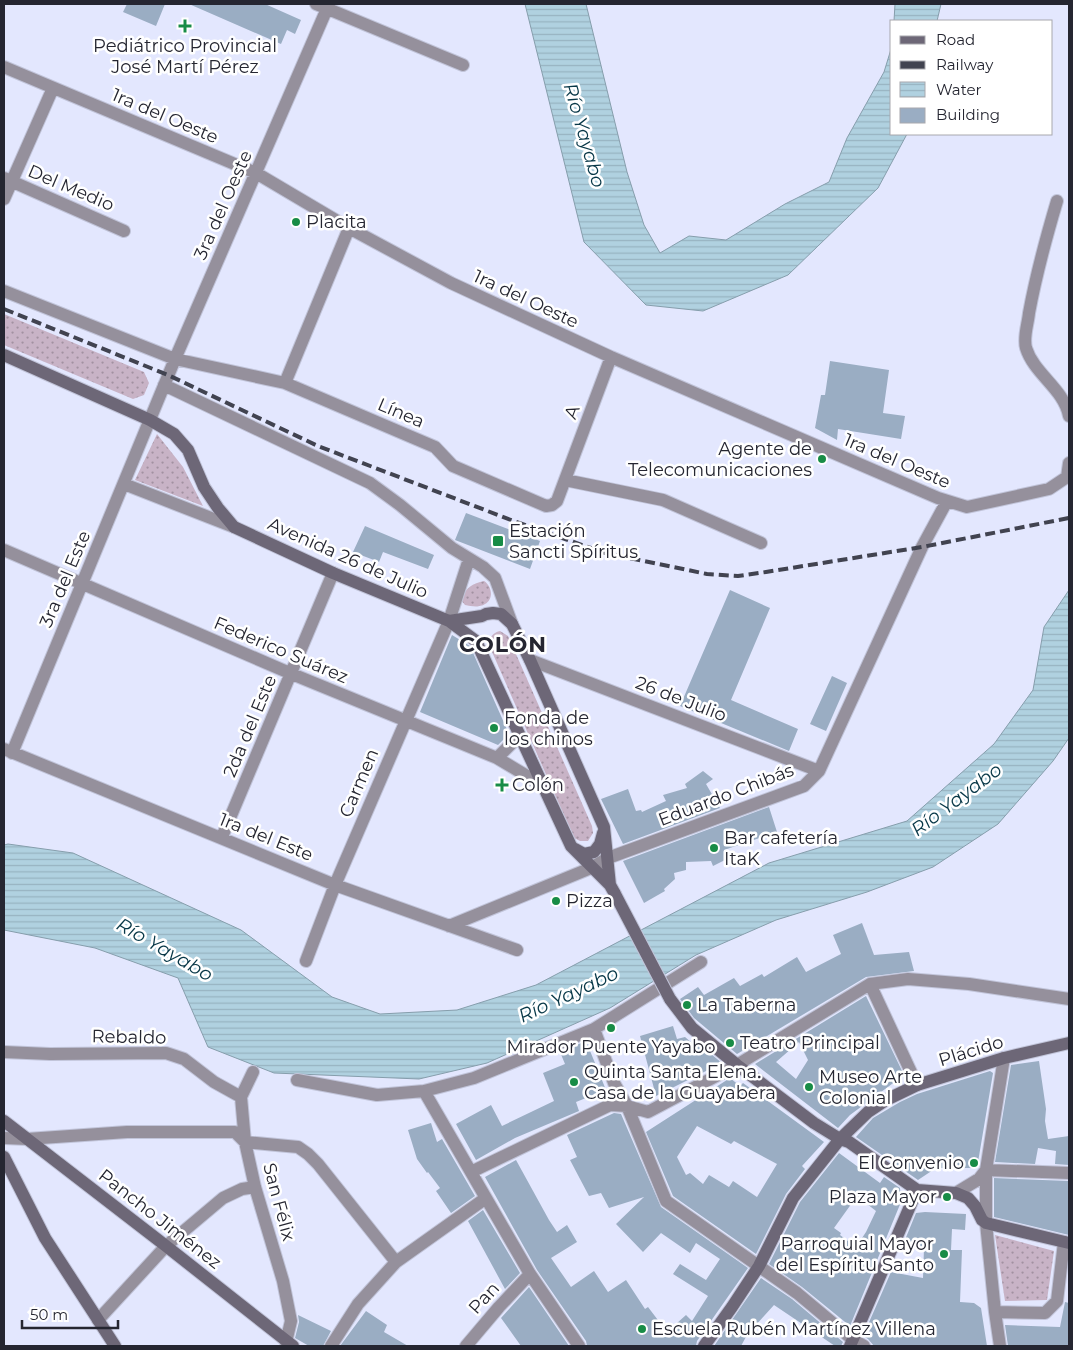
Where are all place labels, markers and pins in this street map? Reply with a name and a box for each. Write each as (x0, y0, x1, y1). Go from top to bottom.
marker: Pediátrico Provincial José Martí Pérez (178, 19, 192, 33)
place label: Pediátrico Provincial José Martí Pérez (93, 35, 277, 78)
place label: Placita (306, 211, 367, 233)
marker: Placita (290, 216, 302, 228)
place label: Agente de Telecomunicaciones (628, 438, 812, 481)
marker: Agente de Telecomunicaciones (816, 453, 828, 465)
place label: Estación Sancti Spíritus (509, 520, 638, 563)
marker: Estación Sancti Spíritus (491, 534, 505, 548)
place label: Fonda de los chinos (504, 707, 593, 750)
marker: Fonda de los chinos (488, 722, 500, 734)
place label: Colón (512, 774, 564, 796)
marker: Colón (496, 779, 508, 791)
place label: Bar cafetería ItaK (724, 827, 838, 870)
marker: Bar cafetería ItaK (708, 842, 720, 854)
place label: Pizza (566, 890, 613, 912)
marker: Pizza (550, 895, 562, 907)
place label: La Taberna (697, 994, 796, 1016)
marker: La Taberna (681, 999, 693, 1011)
marker: Mirador Puente Yayabo (605, 1022, 617, 1034)
place label: Teatro Principal (740, 1032, 880, 1054)
place label: Mirador Puente Yayabo (506, 1036, 716, 1058)
marker: Teatro Principal (724, 1037, 736, 1049)
place label: Quinta Santa Elena. Casa de la Guayabera (584, 1061, 776, 1104)
place label: Museo Arte Colonial (819, 1066, 922, 1109)
marker: Quinta Santa Elena. Casa de la Guayabera (568, 1076, 580, 1088)
marker: Museo Arte Colonial (803, 1081, 815, 1093)
place label: El Convenio (858, 1152, 964, 1174)
marker: El Convenio (968, 1157, 980, 1169)
place label: Plaza Mayor (829, 1186, 937, 1208)
marker: Plaza Mayor (941, 1191, 953, 1203)
place label: Parroquial Mayor del Espíritu Santo (776, 1233, 934, 1276)
marker: Parroquial Mayor del Espíritu Santo (938, 1248, 950, 1260)
place label: Escuela Rubén Martínez Villena (652, 1318, 936, 1340)
marker: Escuela Rubén Martínez Villena (636, 1323, 648, 1335)

